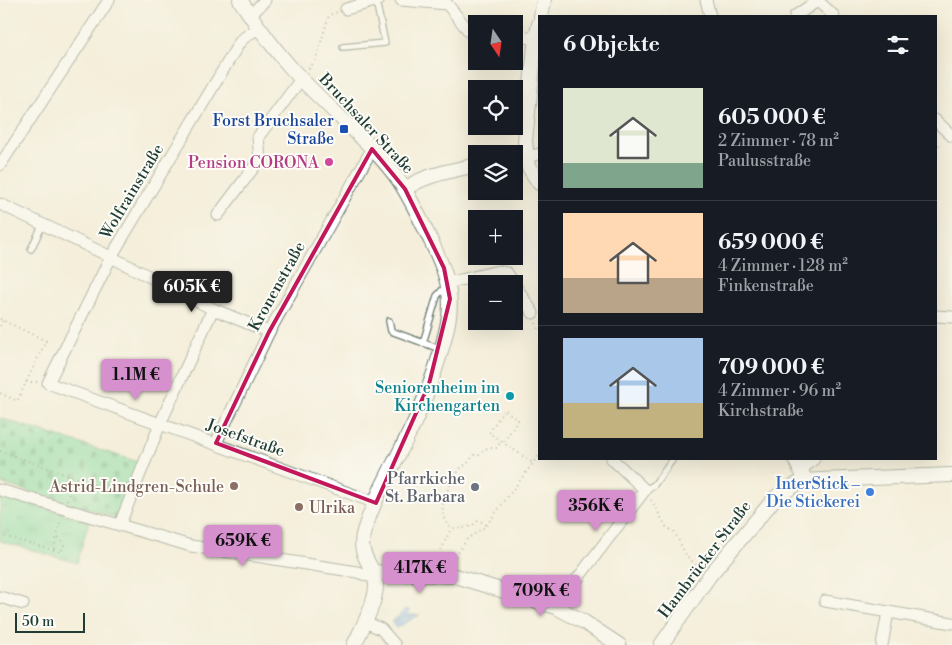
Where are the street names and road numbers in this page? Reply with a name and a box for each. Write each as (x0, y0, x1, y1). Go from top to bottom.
street label: Bruchsaler Straße (314, 69, 418, 178)
street label: Wolfrainstraße (95, 140, 168, 244)
street label: Kronenstraße (244, 238, 310, 335)
street label: Josefstraße (203, 414, 287, 461)
street label: Hambrücker Straße (654, 497, 756, 622)

